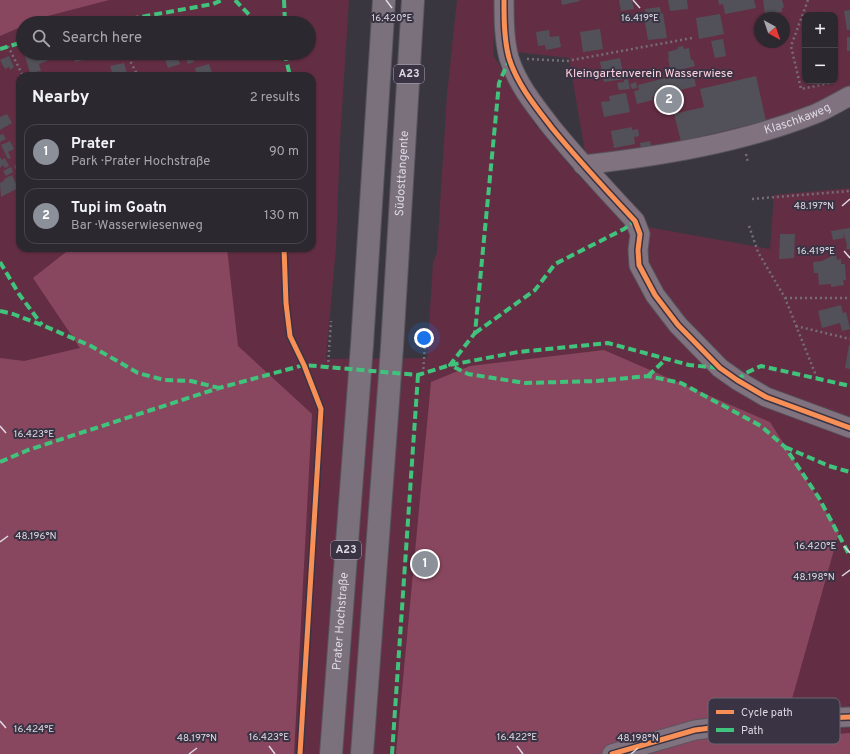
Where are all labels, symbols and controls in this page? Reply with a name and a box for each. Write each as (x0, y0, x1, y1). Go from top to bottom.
text: 16.420°E (372, 12, 412, 25)
text: 16.419°E (621, 12, 659, 25)
north arrow (754, 12, 790, 48)
map controls (802, 12, 838, 84)
button: + (802, 12, 838, 48)
search box (16, 16, 316, 60)
icon: search (30, 27, 52, 49)
text: Search here (62, 29, 142, 48)
button: − (802, 48, 838, 84)
road number: A23 (394, 65, 424, 83)
park label: Kleingartenverein Wasserwiese (565, 66, 733, 82)
pin: 2 (656, 85, 682, 115)
text: Nearby (32, 87, 89, 109)
text: 2 results (250, 90, 300, 106)
street label: Klaschkaweg (762, 100, 834, 139)
street label: Südosttangente (392, 130, 413, 217)
text: Prater (71, 135, 115, 154)
text: 1 (43, 144, 49, 160)
text: 90 m (269, 144, 299, 160)
text: Park · Prater Hochstraße (71, 154, 210, 170)
text: Tupi im Goatn (71, 199, 167, 218)
text: 48.197°N (794, 200, 834, 213)
text: 2 (42, 208, 50, 224)
text: 130 m (264, 208, 299, 224)
text: Bar · Wasserwiesenweg (71, 218, 203, 234)
text: 16.419°E (797, 245, 835, 258)
your location (414, 328, 434, 348)
text: 16.423°E (14, 428, 54, 441)
text: 48.196°N (15, 530, 57, 543)
text: 16.420°E (796, 540, 836, 553)
road number: A23 (331, 541, 361, 559)
pin: 1 (412, 549, 438, 579)
text: 48.198°N (793, 571, 835, 584)
street label: Prater Hochstraße (329, 572, 353, 671)
legend (708, 698, 840, 744)
text: Cycle path (741, 706, 793, 720)
text: 16.424°E (14, 723, 54, 736)
text: Path (741, 724, 763, 738)
text: 16.423°E (249, 731, 289, 744)
text: 16.422°E (497, 731, 537, 744)
text: 48.197°N (177, 732, 217, 745)
text: 48.198°N (617, 732, 659, 745)

